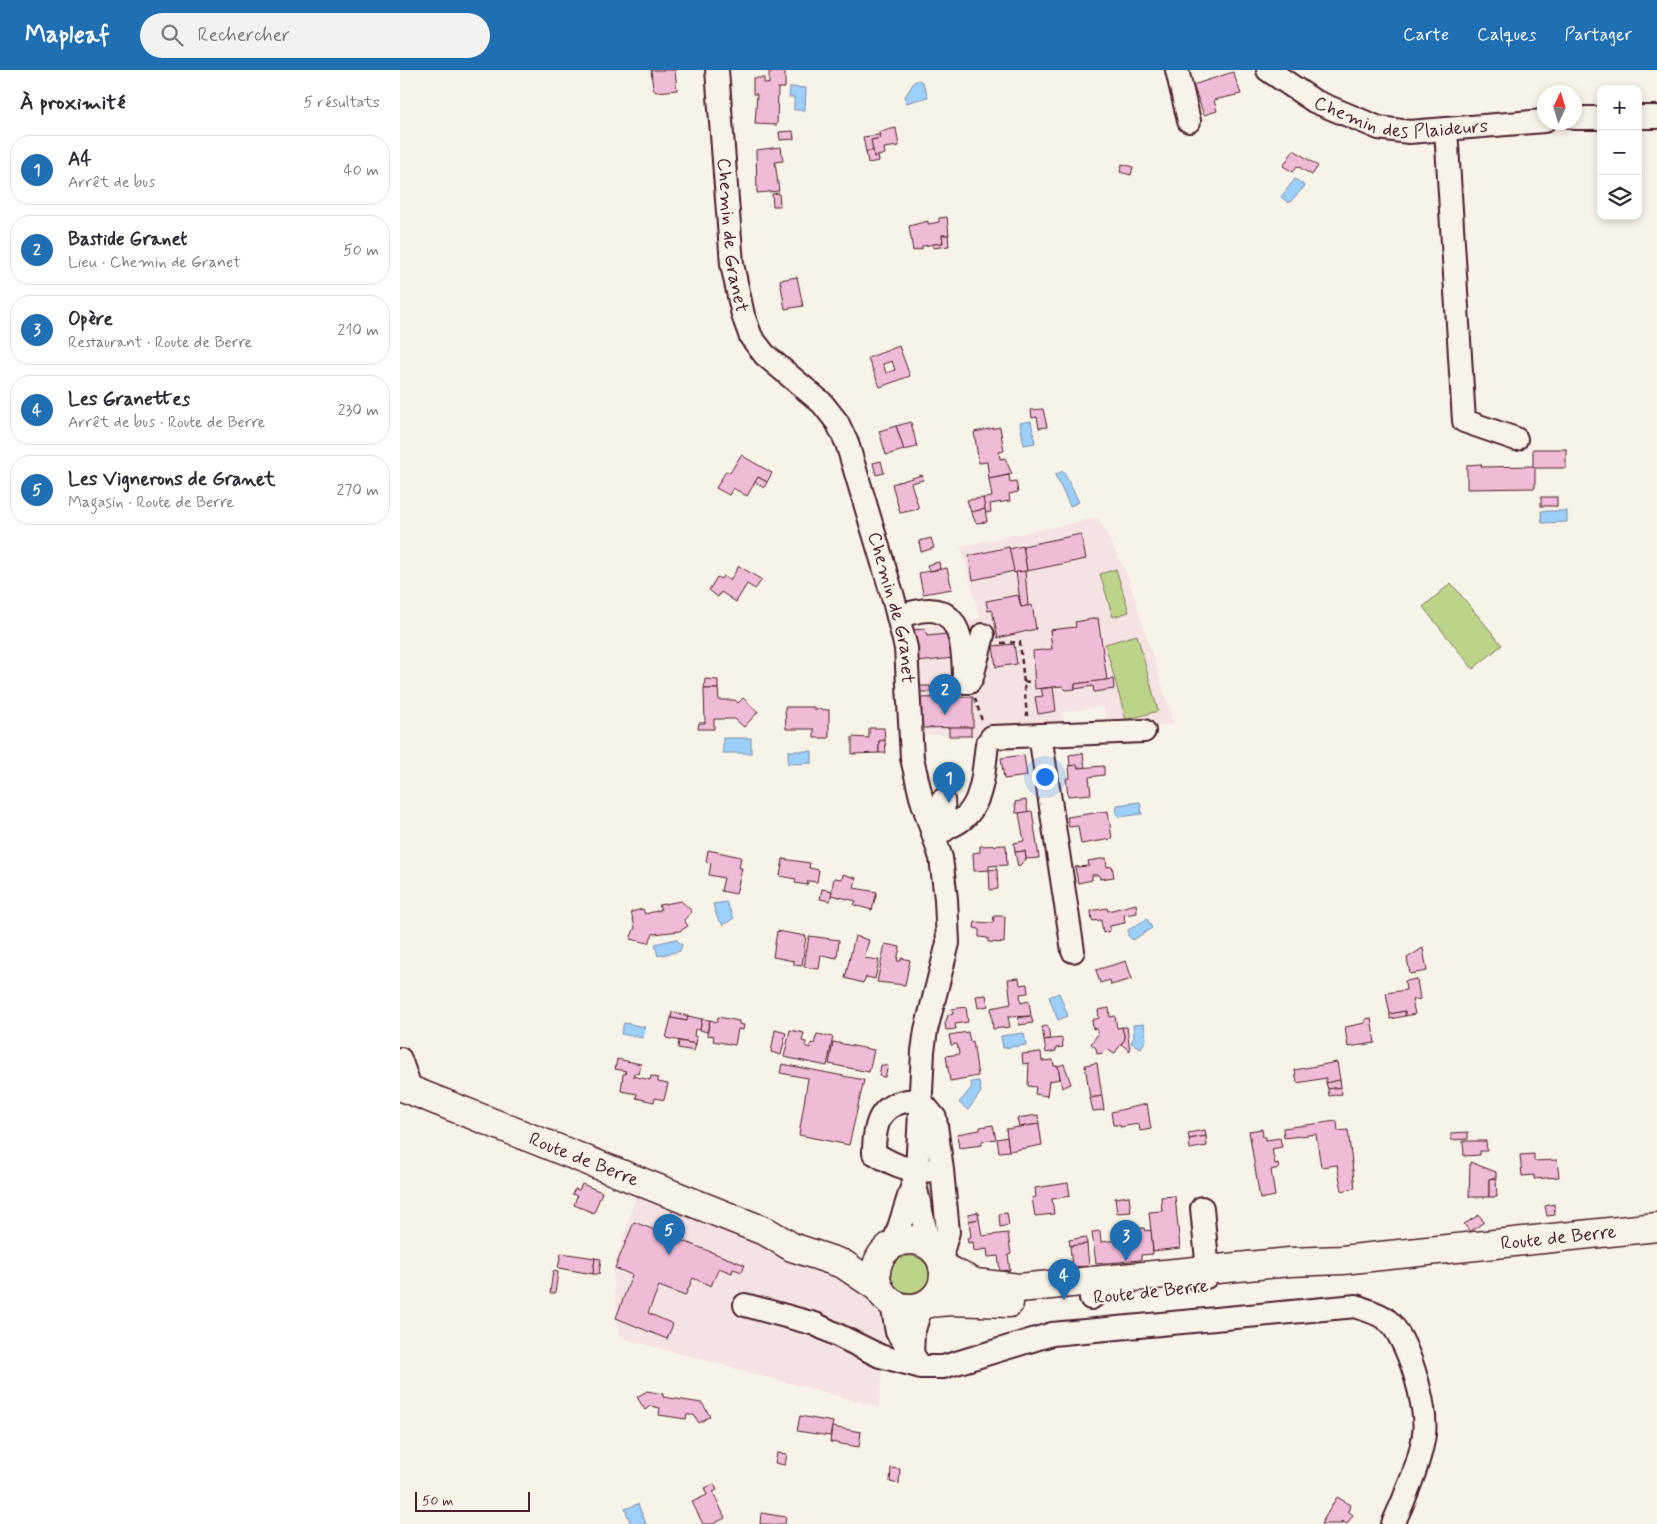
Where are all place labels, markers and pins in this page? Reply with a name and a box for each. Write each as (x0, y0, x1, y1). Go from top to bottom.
pin: 2 (929, 674, 961, 715)
pin: 1 (933, 762, 965, 803)
pin: 5 (653, 1214, 685, 1255)
pin: 3 (1110, 1220, 1142, 1261)
pin: 4 (1048, 1259, 1080, 1300)

